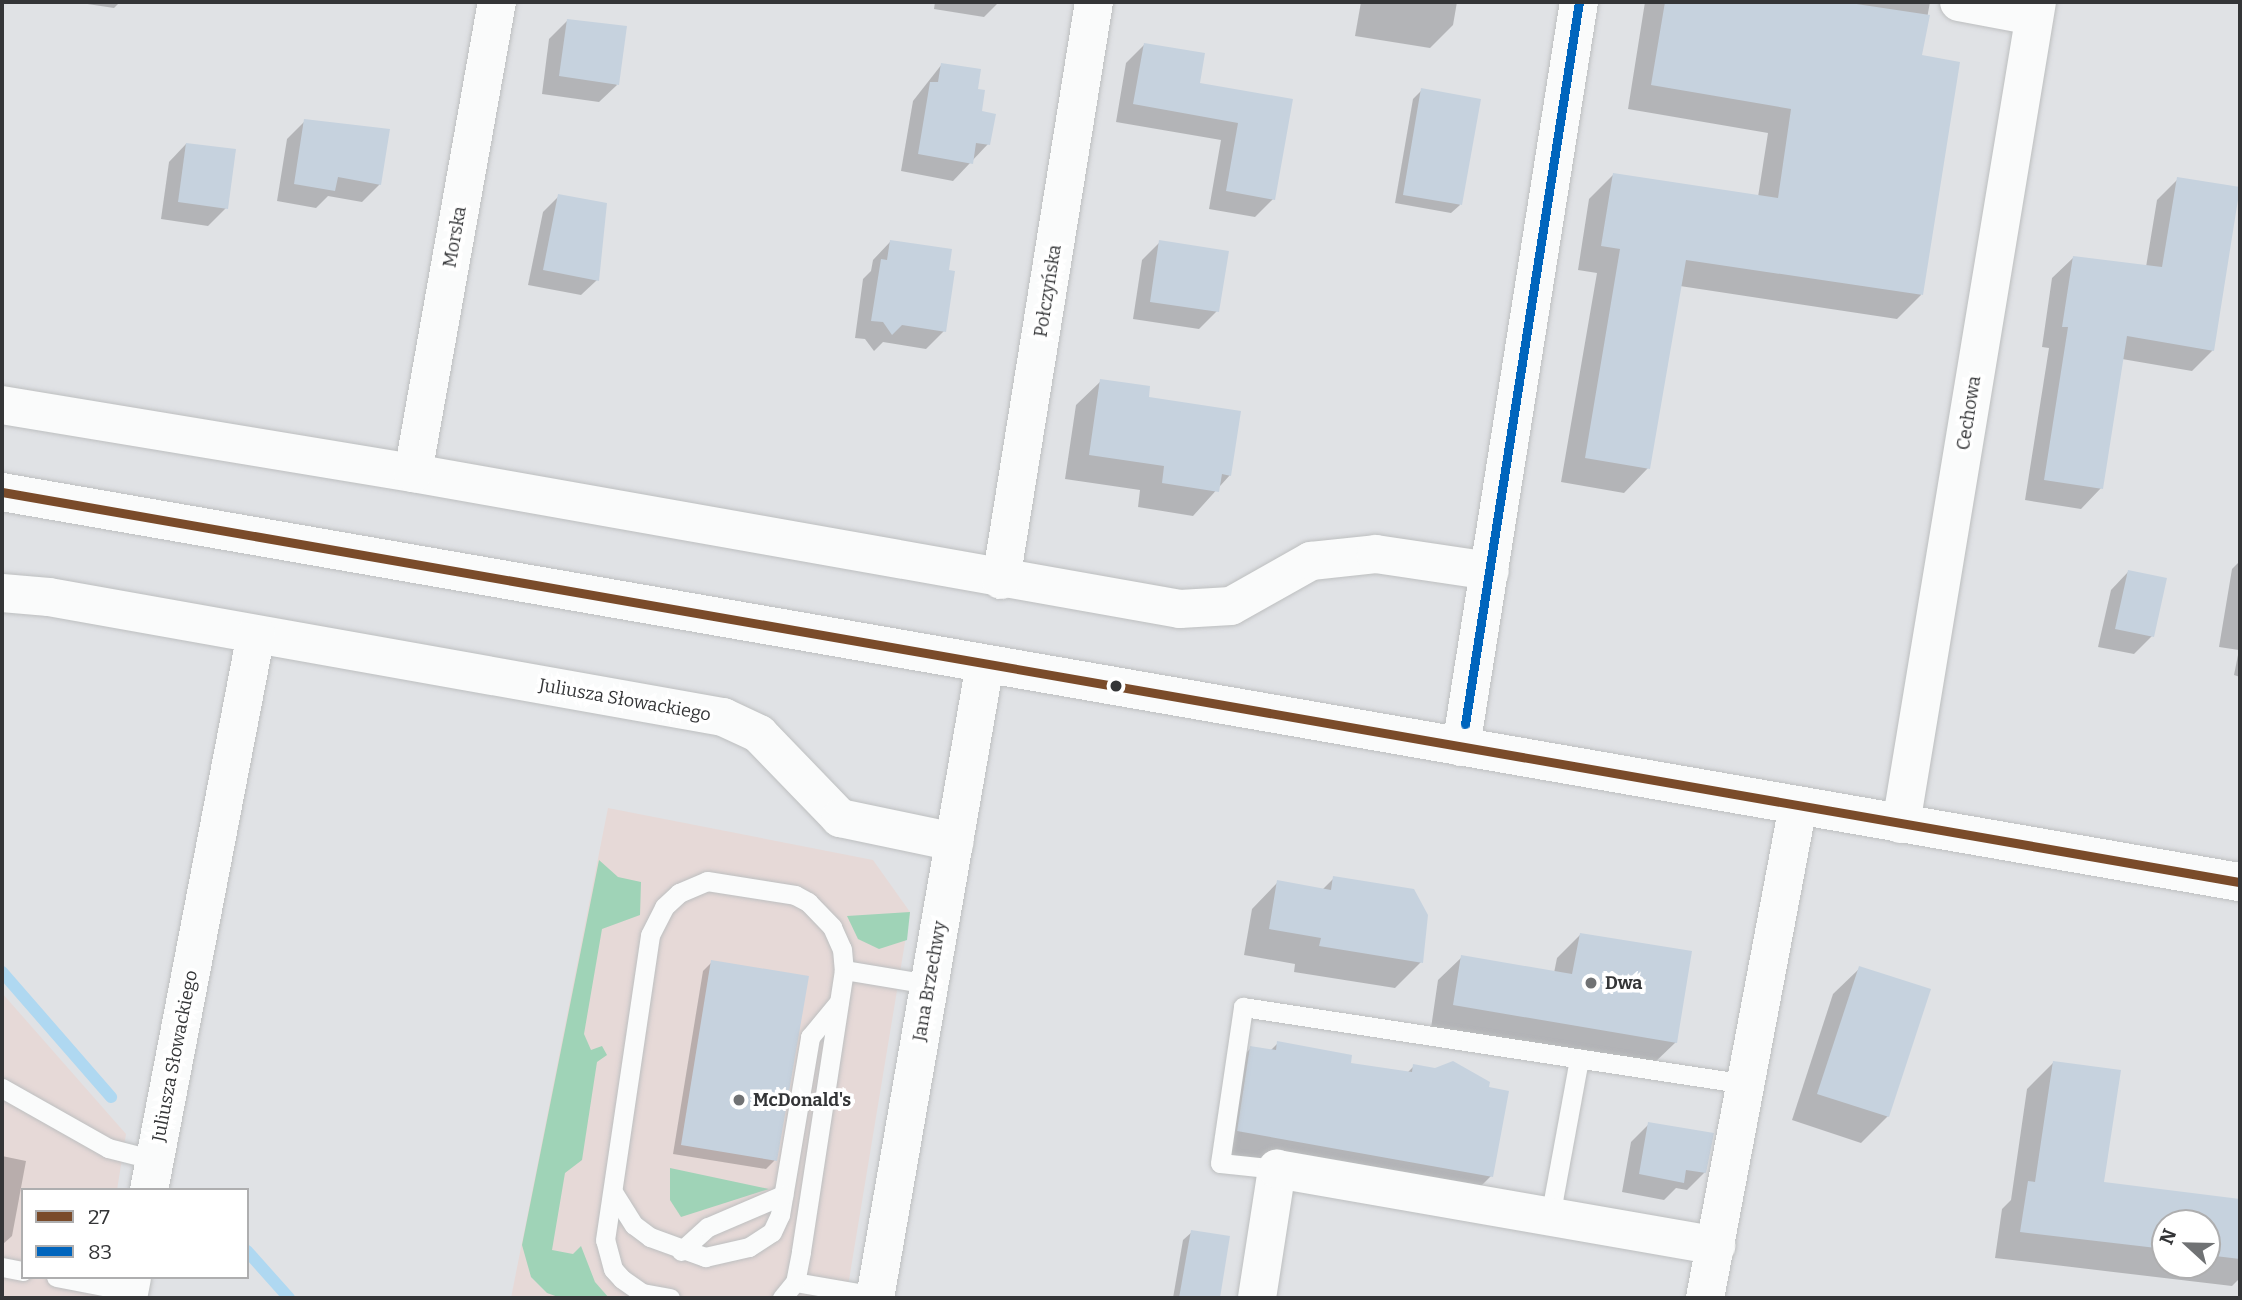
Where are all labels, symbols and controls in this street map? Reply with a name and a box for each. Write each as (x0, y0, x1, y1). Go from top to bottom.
street label: Morska (439, 205, 471, 269)
street label: Połczyńska (1030, 243, 1066, 339)
street label: Cechowa (1952, 374, 1986, 452)
street label: Juliusza Słowackiego (537, 674, 713, 726)
unlabelled marker (1109, 679, 1123, 693)
street label: Jana Brzechwy (909, 919, 951, 1043)
street label: Juliusza Słowackiego (148, 968, 202, 1144)
place label: Dwa (1605, 972, 1642, 994)
marker: Dwa (1583, 975, 1599, 991)
place label: McDonald's (753, 1089, 851, 1111)
marker: McDonald's (731, 1092, 747, 1108)
legend (21, 1188, 248, 1279)
text: 27 (88, 1204, 110, 1230)
north arrow (2151, 1209, 2221, 1279)
text: N (2155, 1226, 2181, 1248)
text: 83 (88, 1239, 112, 1265)

